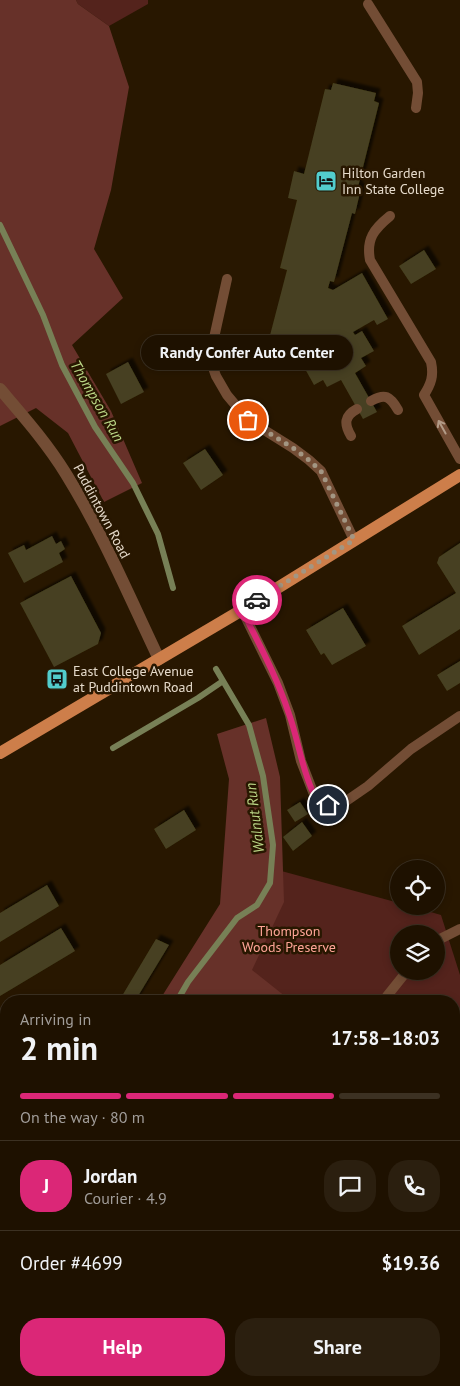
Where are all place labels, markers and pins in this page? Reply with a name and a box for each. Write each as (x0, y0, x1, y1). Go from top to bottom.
place label: Hilton Garden Inn State College (342, 164, 444, 198)
hotel icon: Hilton Garden Inn State College (314, 169, 338, 193)
callout: Randy Confer Auto Center (142, 335, 354, 370)
pin (227, 399, 269, 441)
place label: East College Avenue at Puddintown Road (73, 662, 194, 696)
bus stop icon: East College Avenue at Puddintown Road (45, 667, 69, 691)
pin (307, 784, 349, 826)

